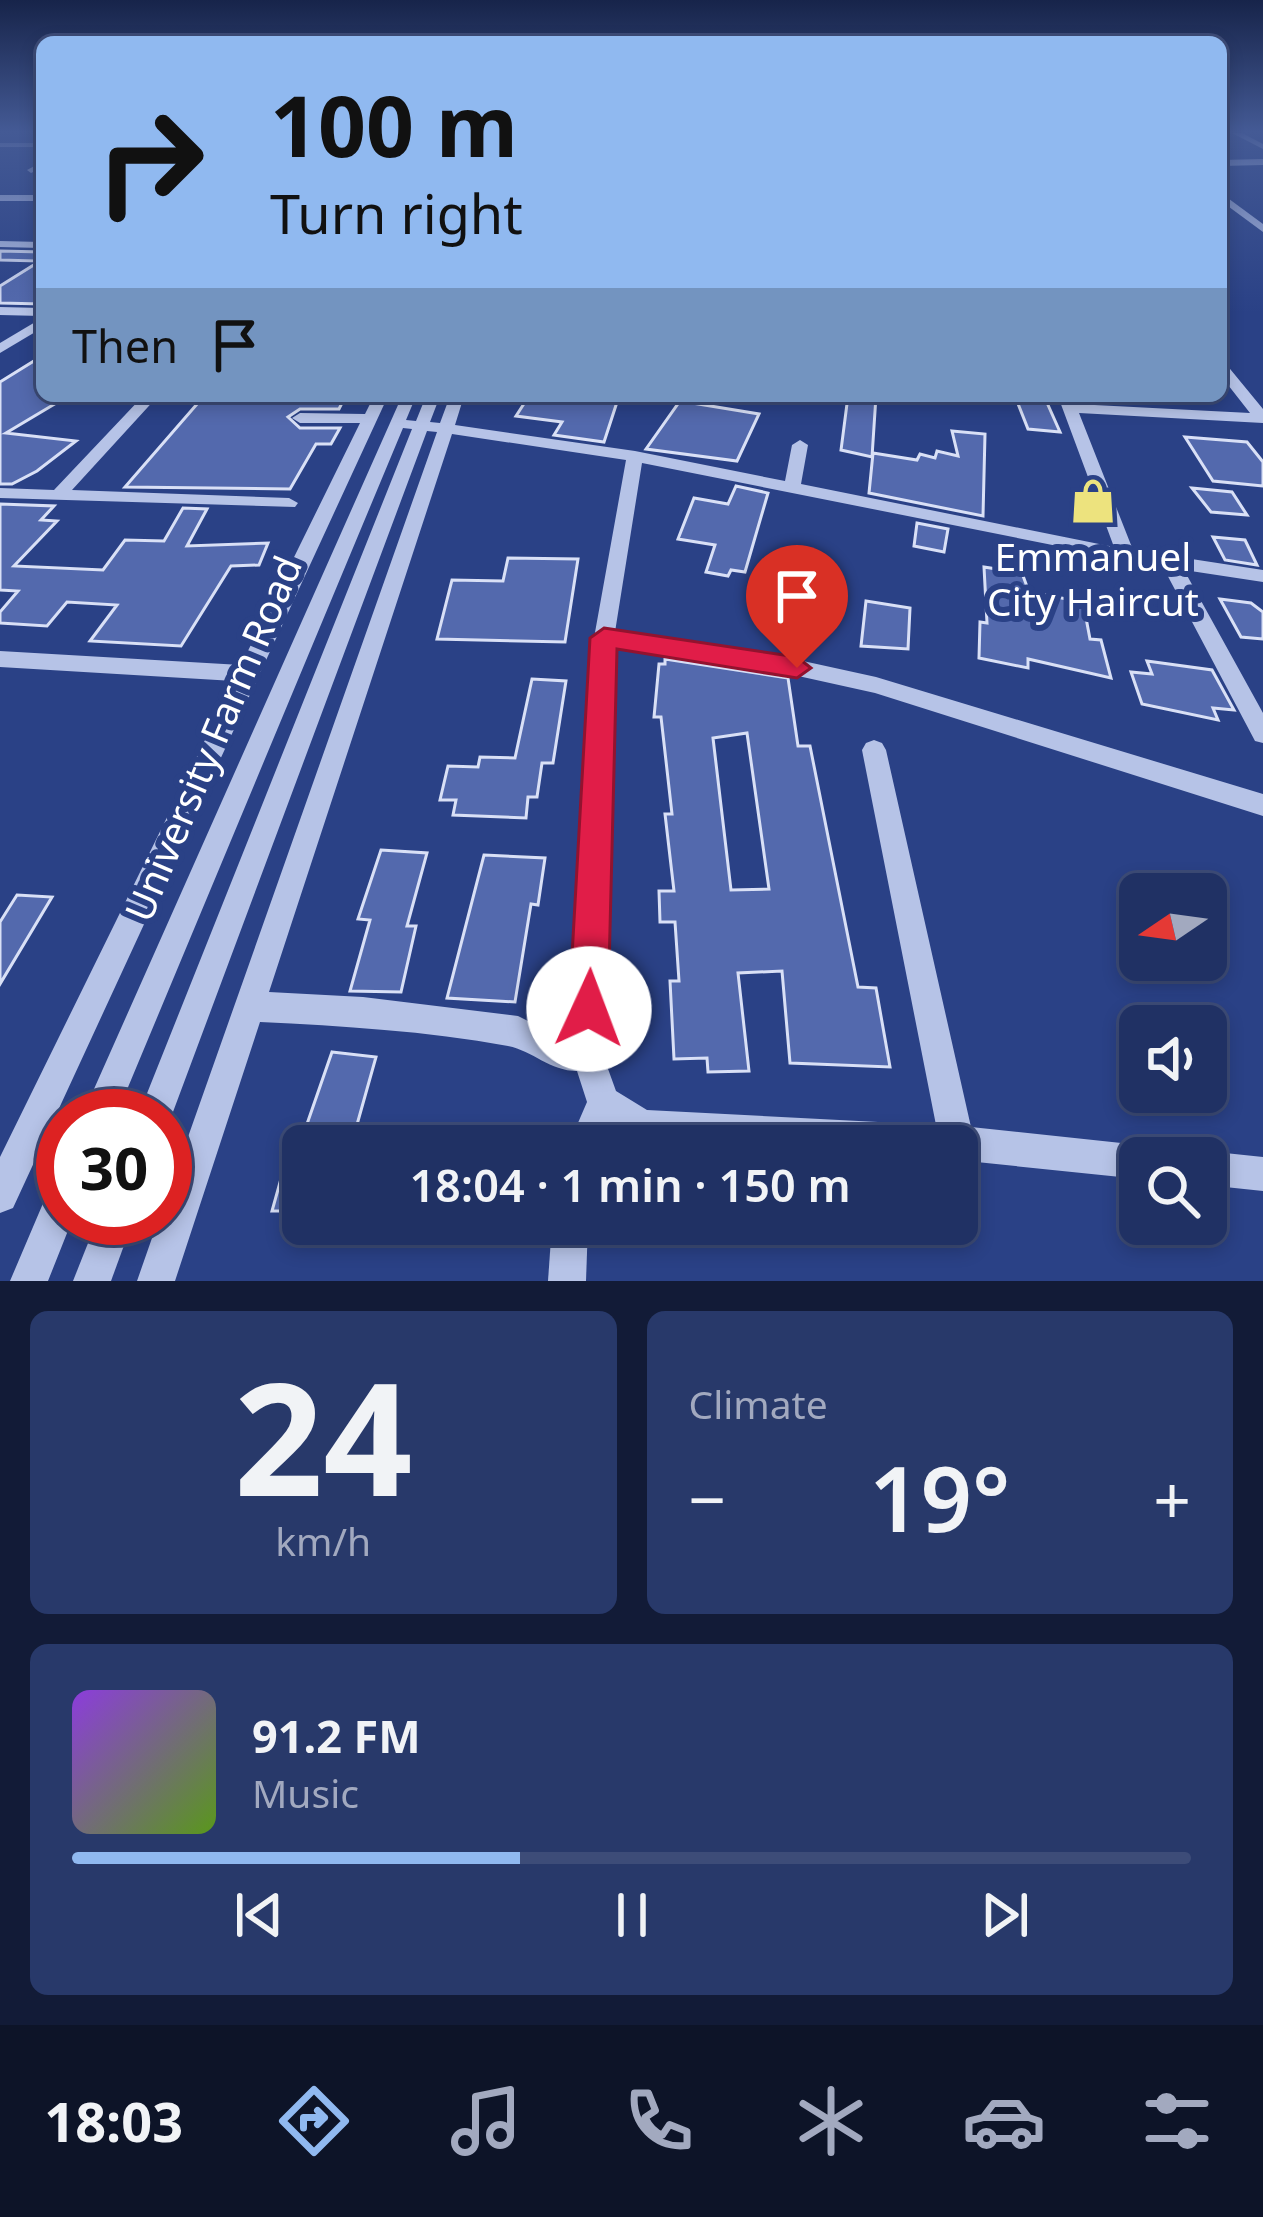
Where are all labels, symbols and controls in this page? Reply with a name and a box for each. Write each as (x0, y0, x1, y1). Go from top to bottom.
text: 100 m (270, 67, 518, 182)
icon: right (72, 84, 228, 240)
text: Turn right (270, 176, 523, 250)
icon: arrive (202, 312, 268, 378)
text: Then (72, 315, 178, 376)
shop icon: Emmanuel City Haircut (1068, 476, 1118, 526)
place label: Emmanuel City Haircut (987, 529, 1199, 627)
pin (746, 545, 848, 668)
street label: University Farm Road (111, 547, 313, 929)
icon: arrive (764, 563, 830, 629)
north arrow (1119, 873, 1227, 981)
map controls (1119, 873, 1227, 1245)
position arrow (526, 946, 652, 1072)
button: sound (1119, 1005, 1227, 1113)
speed limit sign: 30 (36, 1089, 192, 1245)
button: search (1119, 1137, 1227, 1245)
text: 18:04 · 1 min · 150 m (409, 1154, 851, 1215)
text: 24 (234, 1329, 412, 1542)
text: Climate (689, 1377, 828, 1430)
text: 19° (869, 1436, 1010, 1558)
text: − (689, 1453, 726, 1543)
text: + (1153, 1453, 1191, 1543)
text: km/h (275, 1514, 371, 1567)
text: 91.2 FM (252, 1705, 421, 1766)
text: Music (252, 1766, 359, 1819)
icon: previous (226, 1882, 292, 1948)
icon: pause (599, 1882, 665, 1948)
icon: next (972, 1882, 1038, 1948)
icon: directions (272, 2079, 356, 2163)
icon: music (444, 2079, 528, 2163)
icon: phone (617, 2079, 701, 2163)
icon: climate (789, 2079, 873, 2163)
icon: car (962, 2079, 1046, 2163)
icon: filters (1135, 2079, 1219, 2163)
text: 18:03 (44, 2084, 183, 2158)

